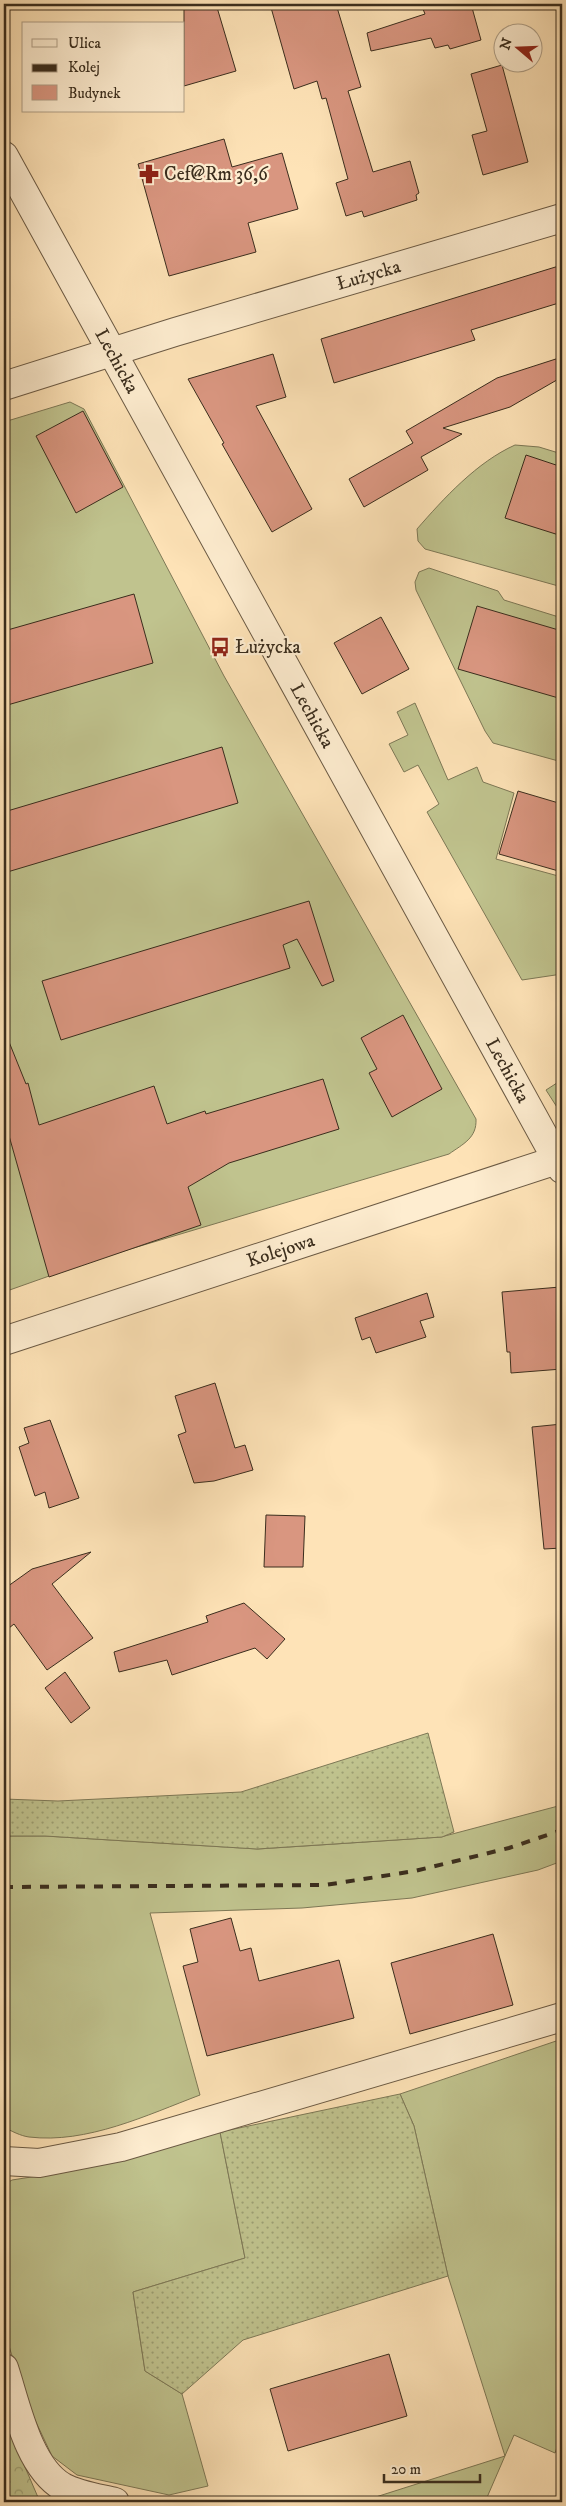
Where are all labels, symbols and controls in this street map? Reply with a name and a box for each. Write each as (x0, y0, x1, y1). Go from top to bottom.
legend (22, 22, 185, 112)
north arrow (494, 22, 544, 72)
text: Ulica (68, 34, 101, 53)
text: N (496, 35, 517, 52)
text: Kolej (68, 58, 100, 77)
text: Budynek (68, 84, 121, 103)
pharmacy icon: Cef@Rm 36,6 (138, 163, 160, 185)
place label: Cef@Rm 36,6 (164, 163, 269, 186)
street label: Łużycka (334, 255, 403, 295)
street label: Lechicka (90, 325, 144, 397)
bus stop icon: Łużycka (209, 636, 231, 658)
place label: Łużycka (235, 636, 301, 659)
street label: Lechicka (285, 679, 339, 752)
street label: Lechicka (481, 1034, 535, 1107)
street label: Kolejowa (244, 1229, 317, 1272)
scale bar (384, 2451, 480, 2483)
text: 20 m (391, 2460, 421, 2479)

